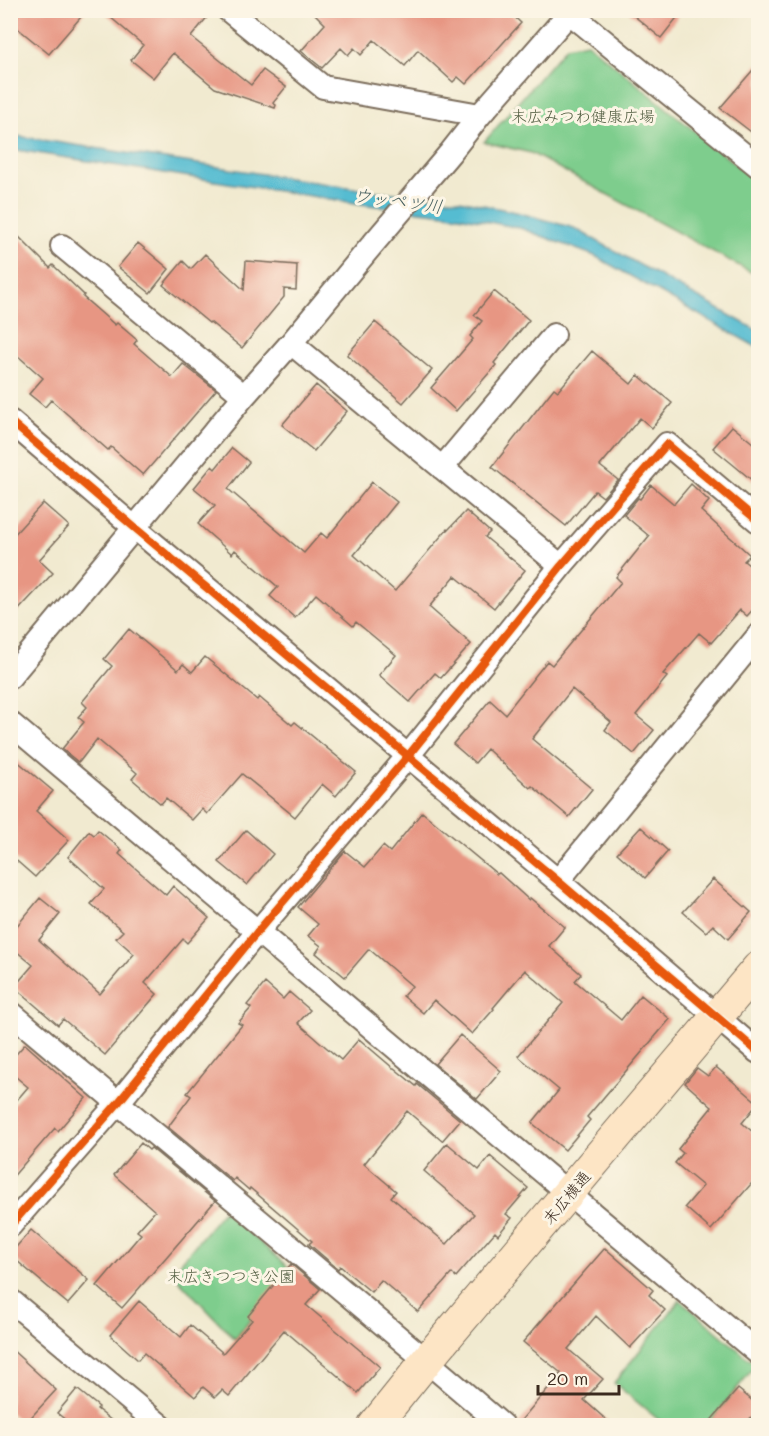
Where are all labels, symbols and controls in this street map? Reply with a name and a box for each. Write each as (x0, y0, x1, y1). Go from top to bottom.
park label: 末広みつわ健康広場 (511, 105, 655, 126)
water label: ウッペツ川 (352, 182, 444, 218)
street label: 末広横通 (537, 1166, 595, 1228)
park label: 末広きつつき公園 (167, 1265, 295, 1286)
scale bar (538, 1358, 619, 1396)
text: 20 m (547, 1366, 588, 1390)

